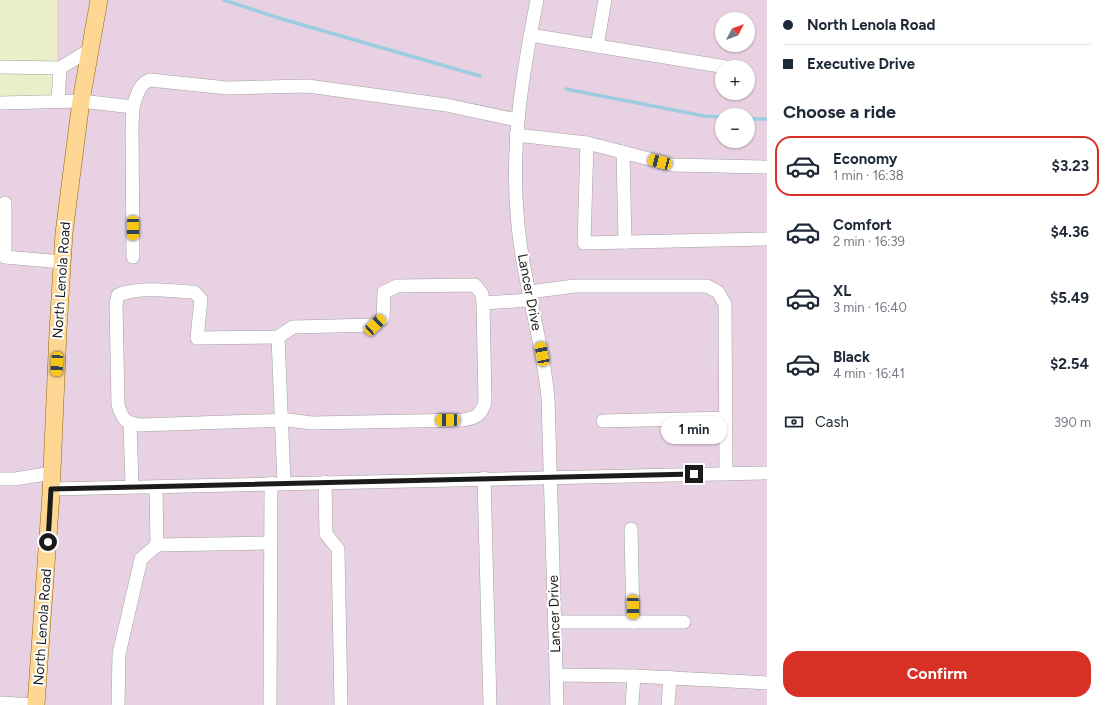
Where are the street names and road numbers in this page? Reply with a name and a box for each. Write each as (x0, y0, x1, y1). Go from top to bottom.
street label: North Lenola Road (49, 221, 74, 339)
street label: Lancer Drive (514, 252, 545, 332)
street label: North Lenola Road (30, 568, 55, 686)
street label: Lancer Drive (545, 574, 564, 653)

